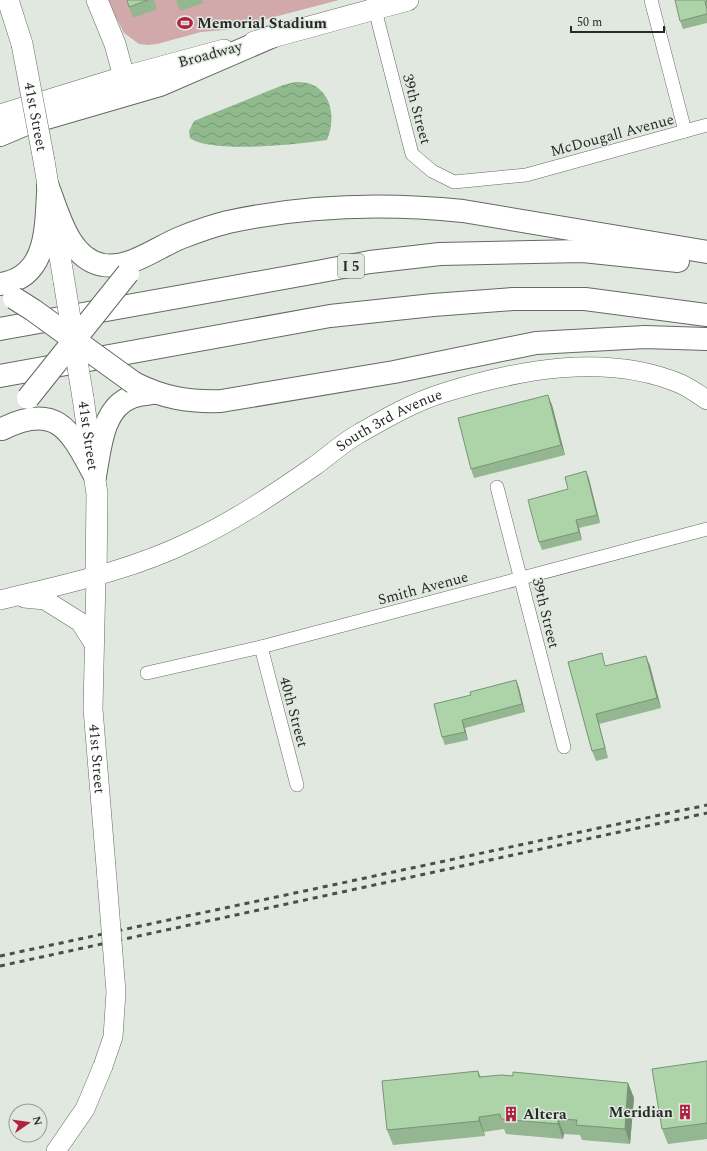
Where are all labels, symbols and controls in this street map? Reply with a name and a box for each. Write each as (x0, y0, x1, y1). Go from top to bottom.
scale bar (571, 8, 664, 34)
place label: Memorial Stadium (197, 12, 328, 35)
text: 50 m (577, 13, 602, 32)
sports icon: Memorial Stadium (176, 14, 194, 32)
street label: Broadway (176, 35, 245, 74)
street label: 39th Street (396, 71, 437, 147)
street label: 41st Street (17, 80, 53, 153)
street label: McDougall Avenue (548, 108, 676, 163)
road number: I 5 (338, 254, 364, 278)
street label: South 3rd Avenue (331, 383, 445, 458)
street label: 41st Street (72, 399, 104, 472)
street label: Smith Avenue (375, 565, 471, 612)
street label: 39th Street (526, 575, 565, 651)
street label: 40th Street (273, 674, 314, 750)
street label: 41st Street (82, 723, 111, 795)
place label: Meridian (609, 1101, 673, 1124)
north arrow (8, 1103, 48, 1143)
place label: Altera (523, 1103, 567, 1126)
building icon: Meridian (676, 1103, 694, 1121)
building icon: Altera (502, 1105, 520, 1123)
text: N (28, 1115, 47, 1127)

